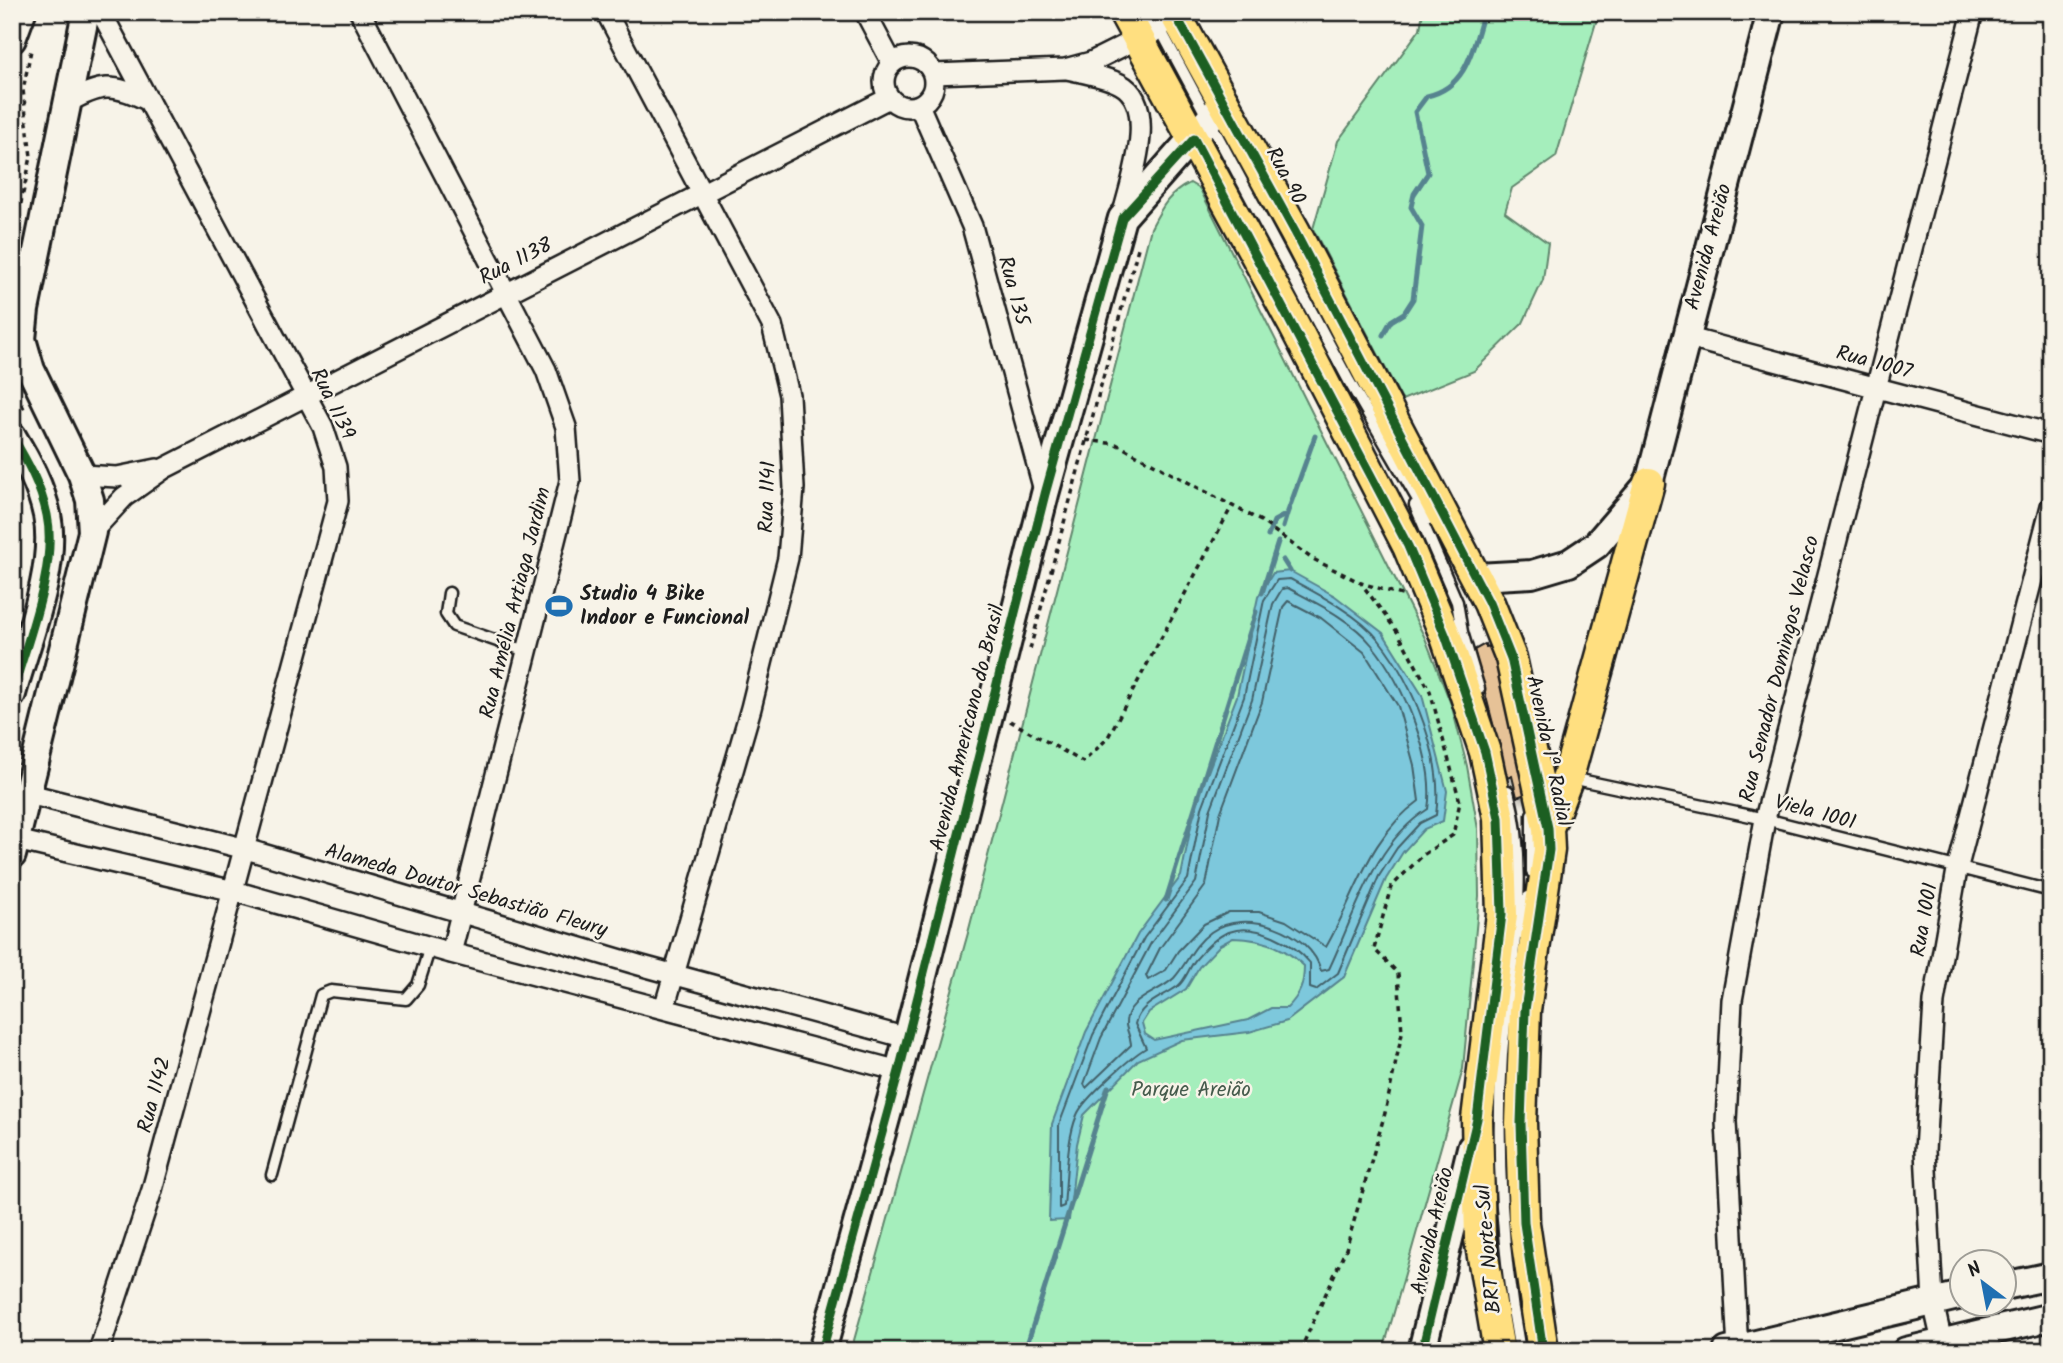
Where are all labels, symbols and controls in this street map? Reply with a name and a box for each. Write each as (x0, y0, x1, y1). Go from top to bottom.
street label: Rua 90 (1256, 141, 1314, 211)
street label: Avenida Areião (1676, 180, 1742, 314)
street label: Rua 1138 (474, 229, 559, 295)
street label: Rua 135 (988, 253, 1039, 331)
street label: Rua 1007 (1832, 337, 1917, 389)
street label: Rua 1139 (300, 363, 364, 445)
street label: Rua 1141 (750, 460, 786, 534)
street label: Rua Amélia Artiaga Jardim (471, 484, 561, 722)
street label: Rua Senador Domingos Velasco (1731, 532, 1829, 806)
place label: Studio 4 Bike Indoor e Funcional (580, 578, 749, 635)
sports icon: Studio 4 Bike Indoor e Funcional (544, 591, 574, 621)
street label: Avenida Americano do Brasil (921, 601, 1015, 855)
street label: Avenida 1ª Radial (1516, 672, 1580, 830)
street label: Viela 1001 (1771, 786, 1859, 840)
street label: Alameda Doutor Sebastião Fleury (321, 835, 611, 947)
street label: Rua 1001 (1902, 880, 1948, 960)
street label: Rua 1142 (129, 1053, 181, 1137)
park label: Parque Areião (1131, 1074, 1251, 1107)
street label: Avenida Areião (1402, 1164, 1464, 1298)
street label: BRT Norte-Sul (1467, 1183, 1511, 1315)
north arrow (1948, 1248, 2018, 1318)
text: N (1962, 1254, 1988, 1286)

